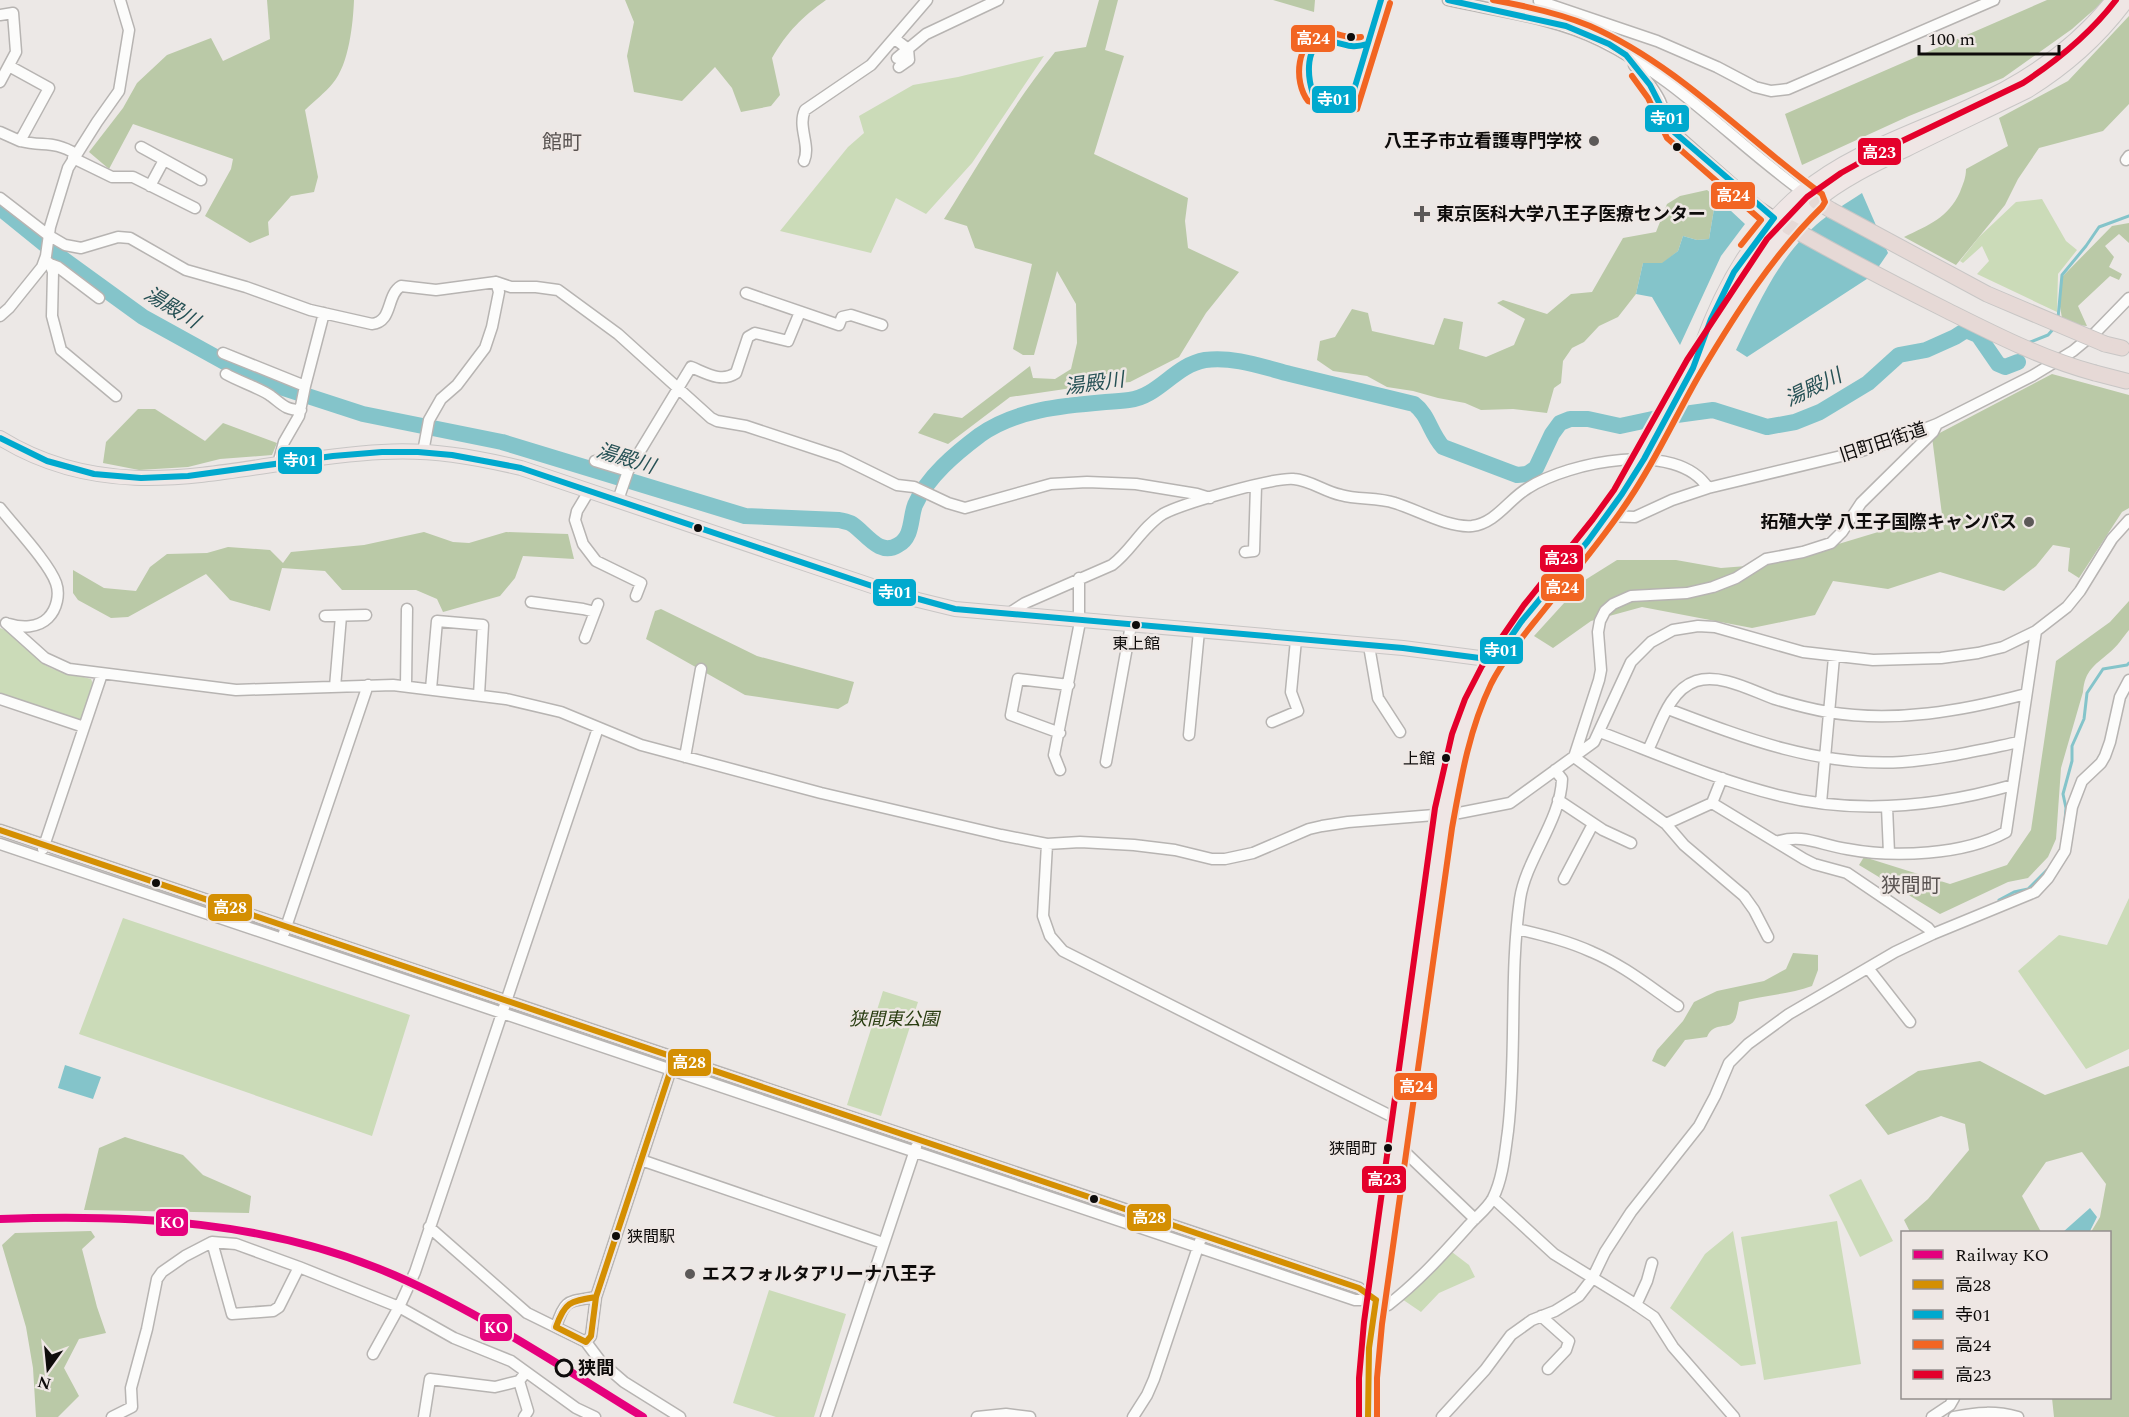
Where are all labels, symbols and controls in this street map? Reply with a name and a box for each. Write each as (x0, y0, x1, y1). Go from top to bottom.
scale bar (1919, 18, 2058, 56)
line badge: 高24 (1290, 24, 1336, 53)
text: 100 m (1928, 26, 1975, 53)
text: 高24 (1296, 27, 1330, 51)
unlabelled marker (1345, 31, 1357, 43)
line badge: 寺01 (1311, 85, 1357, 114)
text: 寺01 (1317, 88, 1351, 112)
line badge: 寺01 (1644, 104, 1690, 133)
text: 寺01 (1650, 107, 1684, 131)
district label: 館町 (542, 128, 582, 158)
place label: 八王子市立看護専門学校 (1384, 128, 1582, 155)
marker: 八王子市立看護専門学校 (1587, 134, 1601, 148)
line badge: 高23 (1857, 137, 1902, 166)
unlabelled marker (1671, 141, 1683, 153)
text: 高23 (1862, 141, 1896, 165)
line badge: 高24 (1710, 181, 1756, 210)
text: 高24 (1716, 184, 1750, 208)
place label: 東京医科大学八王子医療センター (1436, 201, 1706, 228)
marker: 東京医科大学八王子医療センター (1413, 205, 1431, 223)
water label: 湯殿川 (138, 280, 207, 337)
water label: 湯殿川 (1780, 360, 1849, 415)
water label: 湯殿川 (1062, 365, 1128, 403)
street label: 旧町田街道 (1836, 416, 1930, 469)
water label: 湯殿川 (593, 436, 661, 483)
line badge: 寺01 (277, 446, 323, 475)
text: 寺01 (283, 449, 317, 473)
place label: 拓殖大学 八王子国際キャンパス (1761, 509, 2017, 536)
marker: 拓殖大学 八王子国際キャンパス (2022, 515, 2036, 529)
unlabelled marker (692, 522, 704, 534)
line badge: 高23 (1539, 544, 1584, 573)
text: 高23 (1544, 547, 1578, 571)
line badge: 高24 (1540, 573, 1585, 602)
text: 高24 (1545, 576, 1579, 600)
line badge: 寺01 (872, 578, 917, 607)
text: 寺01 (878, 581, 912, 605)
marker: 東上館 (1130, 619, 1142, 631)
place label: 東上館 (1112, 632, 1160, 656)
line badge: 寺01 (1479, 636, 1524, 665)
text: 寺01 (1484, 639, 1518, 663)
place label: 上館 (1403, 747, 1435, 771)
marker: 上館 (1440, 752, 1452, 764)
district label: 狭間町 (1881, 871, 1941, 901)
unlabelled marker (150, 877, 162, 889)
line badge: 高28 (207, 893, 253, 922)
text: 高28 (213, 896, 247, 920)
park label: 狭間東公園 (849, 1006, 942, 1033)
line badge: 高28 (667, 1048, 712, 1077)
text: 高28 (672, 1051, 706, 1075)
line badge: 高24 (1393, 1072, 1438, 1101)
text: 高24 (1399, 1075, 1433, 1099)
place label: 狭間町 (1329, 1137, 1377, 1161)
marker: 狭間町 (1382, 1142, 1394, 1154)
line badge: 高23 (1361, 1165, 1407, 1194)
text: 高23 (1367, 1168, 1401, 1192)
unlabelled marker (1088, 1193, 1100, 1205)
line badge: 高28 (1126, 1203, 1172, 1232)
text: 高28 (1132, 1206, 1166, 1230)
line badge: KO (155, 1208, 189, 1237)
text: KO (160, 1211, 184, 1235)
place label: 狭間駅 (627, 1225, 675, 1249)
marker: 狭間駅 (610, 1230, 622, 1242)
legend (1901, 1231, 2111, 1399)
text: Railway KO (1955, 1242, 2049, 1269)
place label: エスフォルタアリーナ八王子 (702, 1261, 936, 1288)
marker: エスフォルタアリーナ八王子 (683, 1267, 697, 1281)
text: 高28 (1955, 1272, 1991, 1299)
text: 寺01 (1955, 1302, 1991, 1329)
line badge: KO (479, 1313, 513, 1342)
text: KO (484, 1316, 508, 1340)
text: 高24 (1955, 1332, 1991, 1359)
north arrow (18, 1339, 78, 1399)
place label: 狭間 (578, 1355, 614, 1382)
marker: 狭間 (555, 1359, 573, 1377)
text: 高23 (1955, 1362, 1991, 1389)
text: N (35, 1369, 54, 1396)

